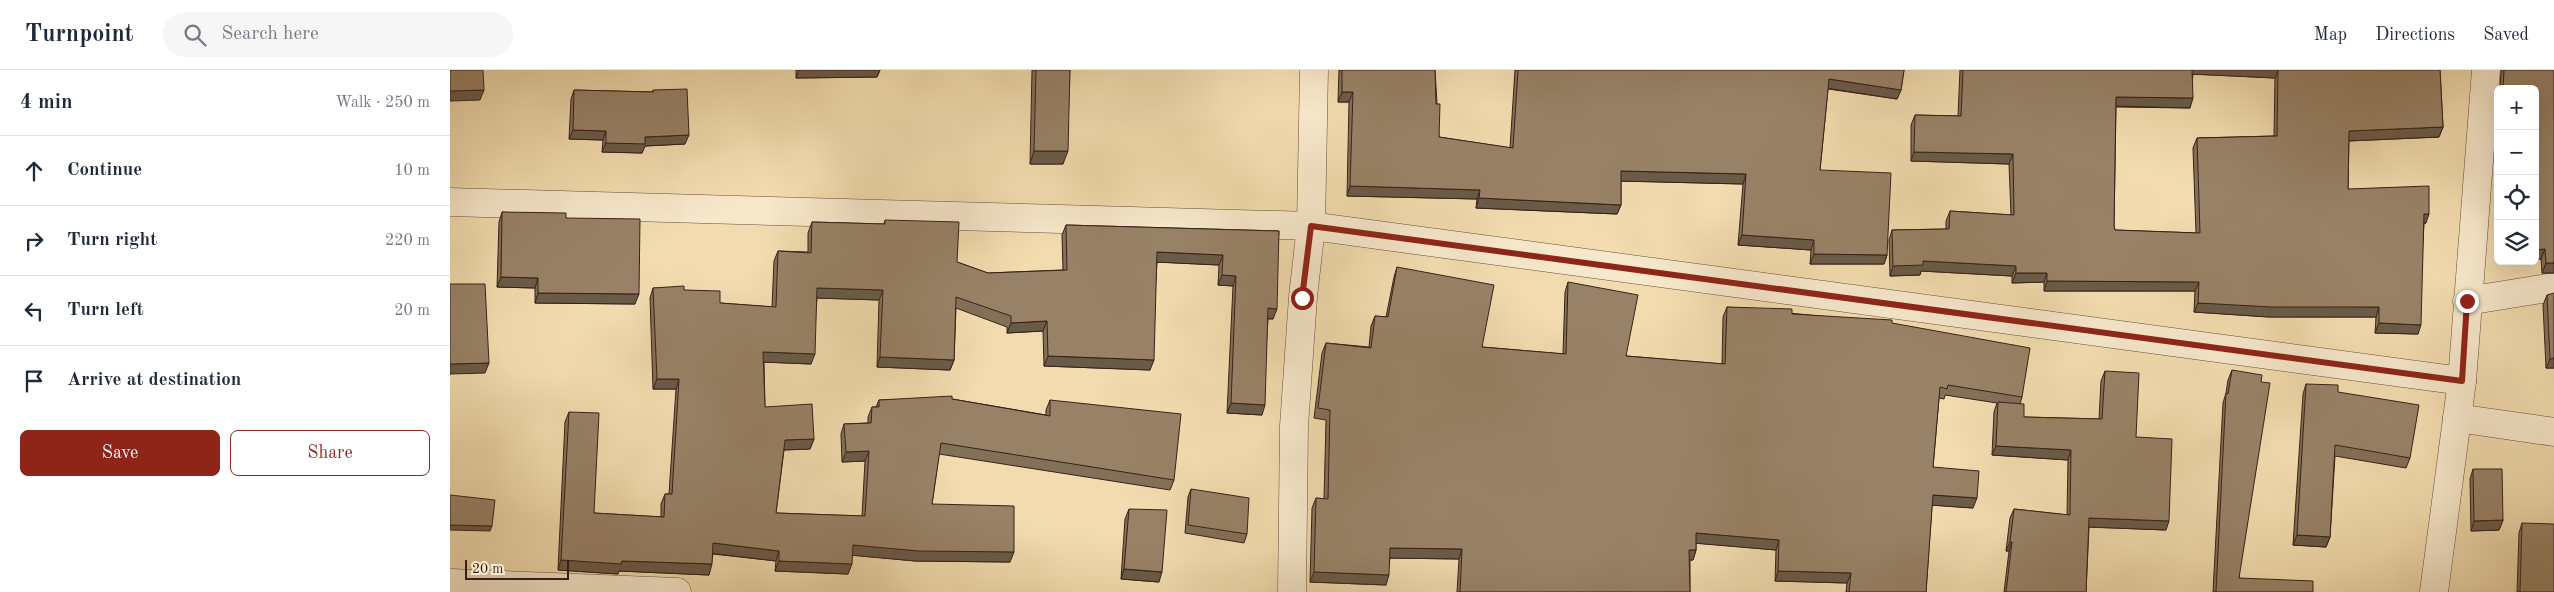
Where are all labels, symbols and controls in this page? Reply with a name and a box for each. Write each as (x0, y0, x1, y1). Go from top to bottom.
search box (163, 12, 513, 57)
icon: search (181, 21, 209, 49)
text: Turnpoint (25, 23, 133, 47)
text: Search here (221, 25, 319, 44)
text: Map (2314, 26, 2347, 44)
text: Directions (2375, 26, 2455, 44)
text: Saved (2483, 26, 2529, 44)
map controls (2494, 85, 2539, 265)
button: + (2494, 85, 2539, 130)
text: 4 min (20, 92, 73, 113)
text: Walk · 250 m (335, 95, 430, 111)
button: − (2494, 130, 2539, 175)
icon: ahead (20, 157, 48, 185)
text: Continue (67, 161, 142, 180)
text: 10 m (394, 163, 430, 179)
button: locate (2494, 175, 2539, 220)
button: layers (2494, 220, 2539, 265)
icon: right (20, 227, 48, 255)
text: Turn right (67, 231, 157, 250)
text: 220 m (385, 233, 430, 249)
route start (1291, 287, 1314, 310)
route end (2456, 290, 2479, 313)
icon: left (20, 297, 48, 325)
text: Turn left (67, 301, 144, 320)
text: 20 m (394, 303, 430, 319)
icon: arrive (20, 367, 48, 395)
text: Arrive at destination (67, 371, 241, 390)
button: Save (20, 430, 220, 476)
button: Share (230, 430, 430, 476)
scale bar (465, 557, 569, 580)
text: 20 m (472, 562, 503, 576)

